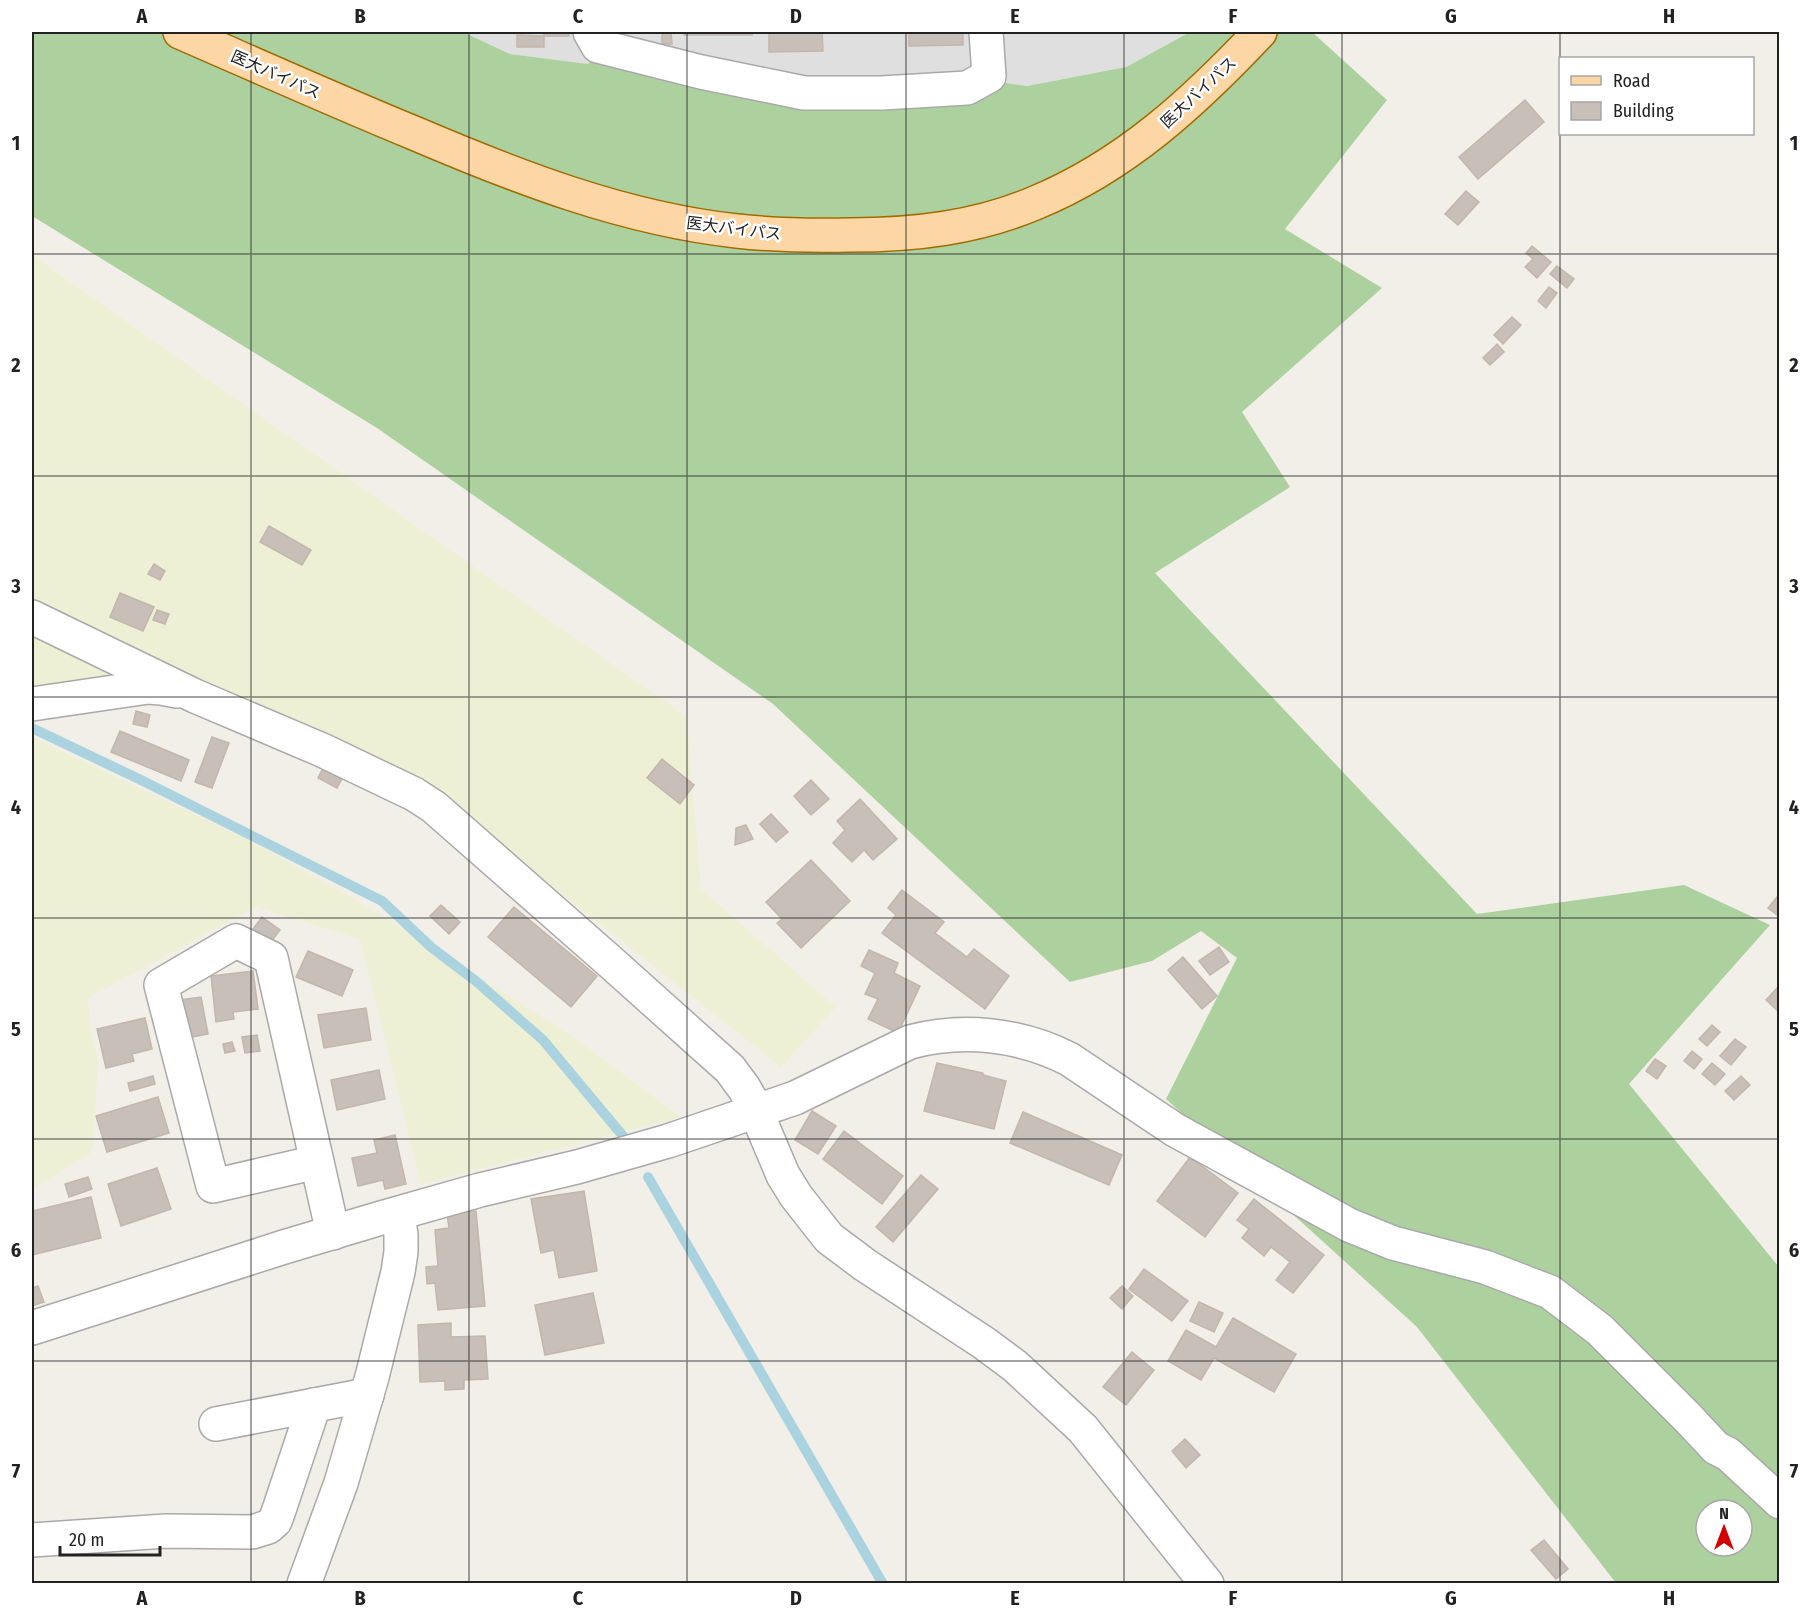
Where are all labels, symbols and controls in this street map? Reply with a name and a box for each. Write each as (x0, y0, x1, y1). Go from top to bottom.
text: A (136, 4, 149, 28)
text: B (354, 4, 366, 28)
text: C (573, 4, 584, 28)
text: D (790, 4, 802, 28)
text: E (1010, 4, 1020, 28)
text: F (1229, 4, 1238, 28)
text: G (1445, 4, 1457, 28)
text: H (1663, 4, 1675, 28)
street label: 医大バイパス (228, 46, 323, 103)
street label: 医大バイパス (1157, 53, 1240, 132)
legend (1559, 57, 1754, 135)
text: Road (1613, 70, 1650, 92)
text: Building (1613, 100, 1674, 122)
text: 1 (12, 131, 20, 155)
text: 1 (1790, 131, 1798, 155)
street label: 医大バイパス (685, 213, 783, 244)
text: 2 (10, 353, 21, 377)
text: 2 (1788, 353, 1799, 377)
text: 3 (10, 574, 21, 598)
text: 3 (1788, 574, 1799, 598)
text: 4 (11, 795, 21, 819)
text: 4 (1789, 795, 1799, 819)
text: 5 (11, 1017, 21, 1041)
text: 5 (1789, 1017, 1799, 1041)
text: 6 (11, 1238, 21, 1262)
text: 6 (1789, 1238, 1799, 1262)
text: 7 (12, 1459, 21, 1483)
text: 7 (1790, 1459, 1799, 1483)
north arrow (1694, 1498, 1754, 1558)
text: N (1719, 1504, 1729, 1523)
scale bar (60, 1519, 160, 1557)
text: 20 m (69, 1529, 104, 1551)
text: A (136, 1586, 149, 1610)
text: B (354, 1586, 366, 1610)
text: C (573, 1586, 584, 1610)
text: D (790, 1586, 802, 1610)
text: E (1010, 1586, 1020, 1610)
text: F (1229, 1586, 1238, 1610)
text: G (1445, 1586, 1457, 1610)
text: H (1663, 1586, 1675, 1610)

